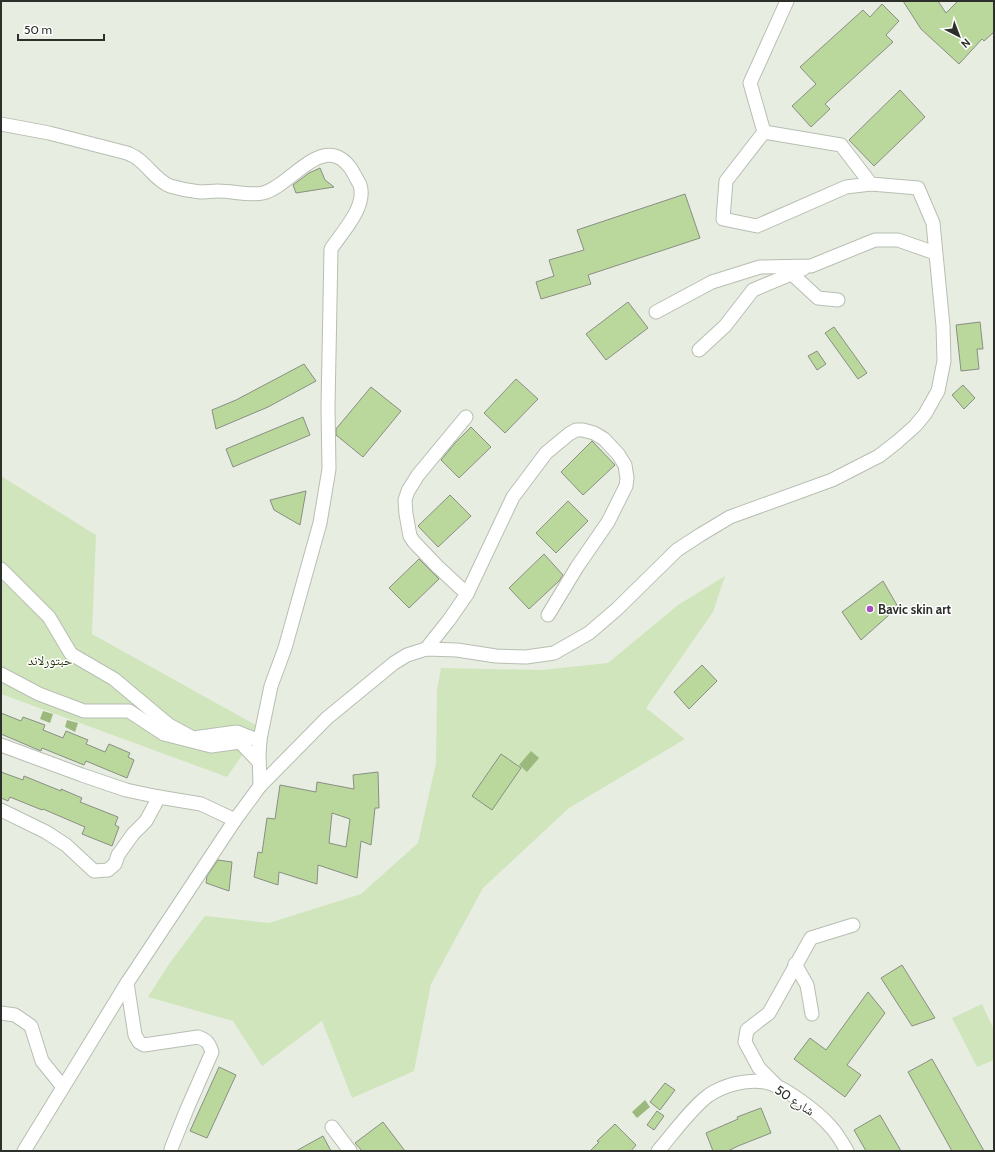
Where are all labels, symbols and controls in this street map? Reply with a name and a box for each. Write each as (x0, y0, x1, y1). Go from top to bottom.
scale bar (18, 16, 104, 42)
north arrow (939, 16, 979, 56)
text: 50 m (24, 22, 52, 37)
text: N (958, 36, 973, 51)
place label: Bavic skin art (878, 601, 952, 617)
marker: Bavic skin art (865, 604, 875, 614)
park label: حبتورلاند (28, 652, 72, 669)
street label: شارع 50 (771, 1081, 818, 1120)

